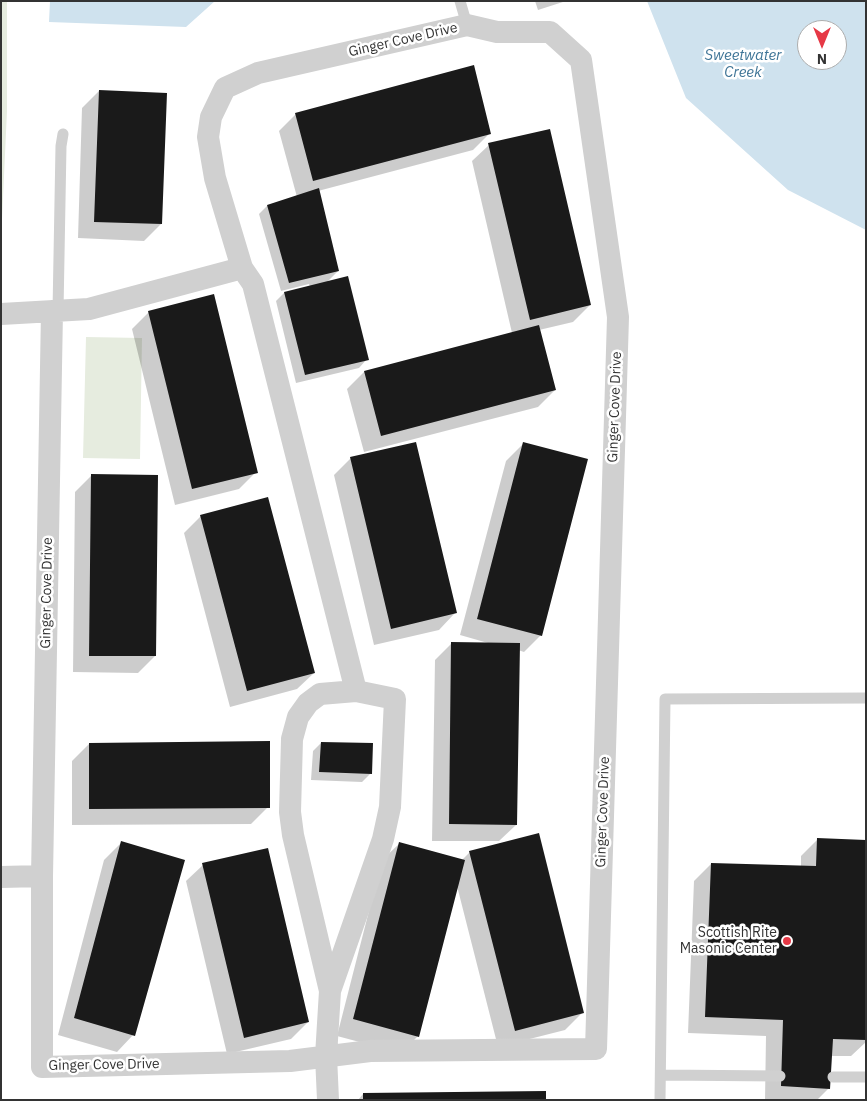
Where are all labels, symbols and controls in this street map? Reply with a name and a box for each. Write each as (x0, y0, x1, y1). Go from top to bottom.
street label: Ginger Cove Drive (347, 19, 459, 61)
north arrow (797, 20, 847, 70)
water label: Sweetwater Creek (704, 47, 782, 82)
text: N (817, 50, 827, 68)
street label: Ginger Cove Drive (605, 351, 625, 463)
street label: Ginger Cove Drive (38, 537, 56, 649)
street label: Ginger Cove Drive (593, 756, 613, 868)
place label: Scottish Rite Masonic Center (680, 925, 777, 958)
marker: Scottish Rite Masonic Center (781, 935, 793, 947)
street label: Ginger Cove Drive (48, 1056, 160, 1074)

